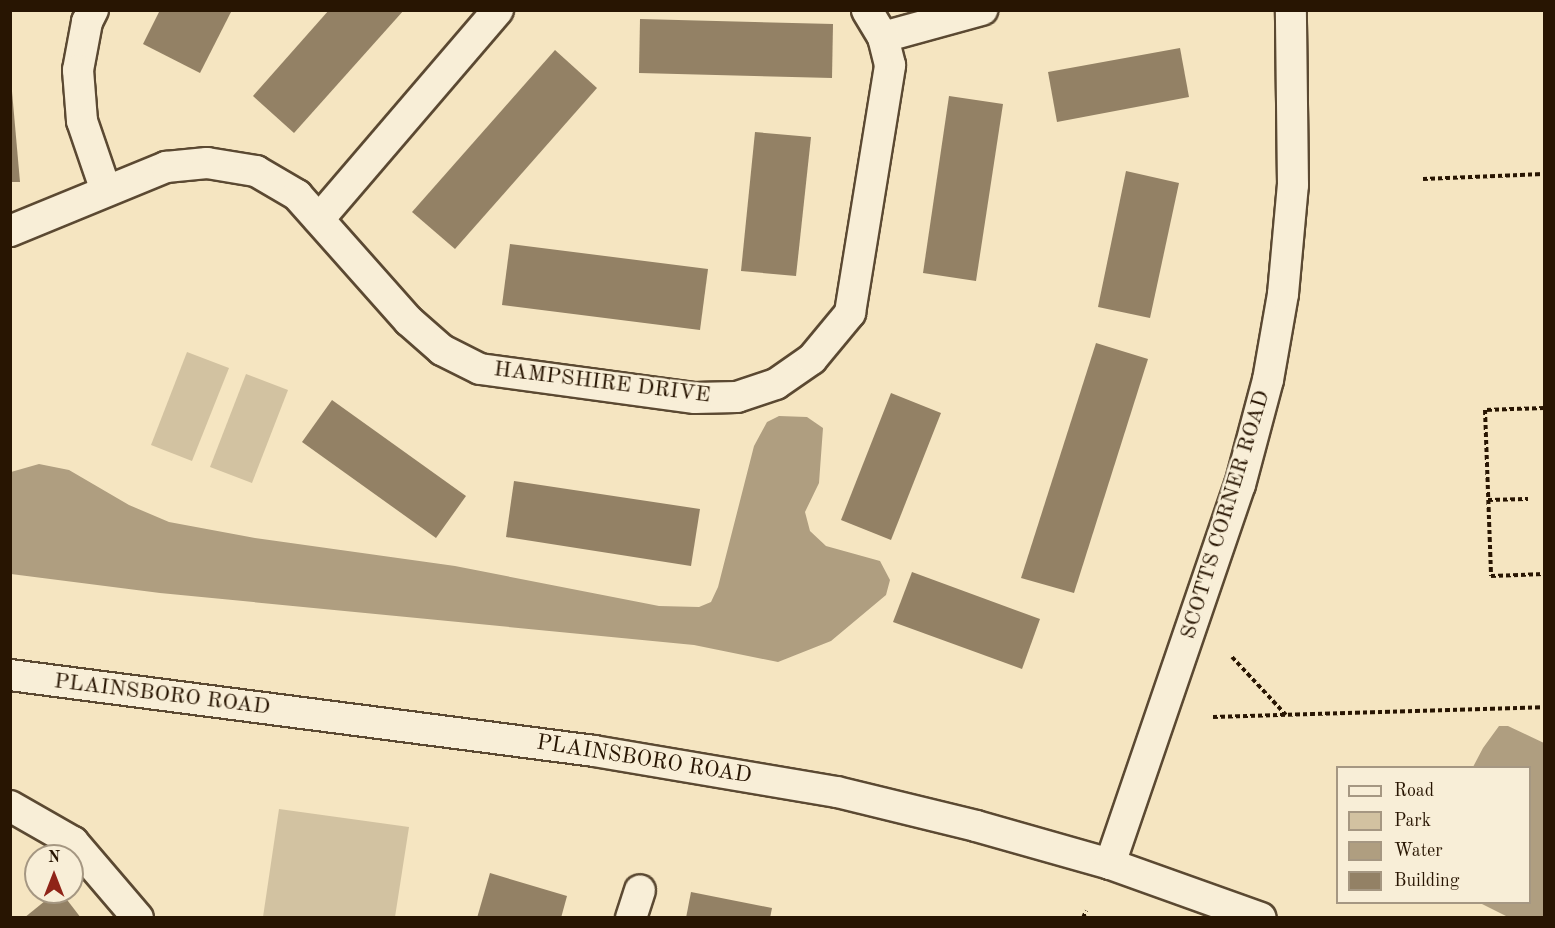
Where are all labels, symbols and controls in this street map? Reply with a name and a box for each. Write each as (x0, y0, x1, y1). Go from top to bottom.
street label: HAMPSHIRE DRIVE (492, 357, 712, 409)
street label: SCOTTS CORNER ROAD (1176, 387, 1276, 643)
street label: PLAINSBORO ROAD (52, 669, 272, 721)
street label: PLAINSBORO ROAD (535, 730, 753, 790)
legend (1336, 766, 1531, 904)
text: Road (1394, 782, 1434, 800)
text: Park (1394, 812, 1431, 830)
text: Water (1394, 842, 1443, 860)
north arrow (24, 844, 84, 904)
text: N (48, 850, 60, 866)
text: Building (1394, 872, 1459, 890)

